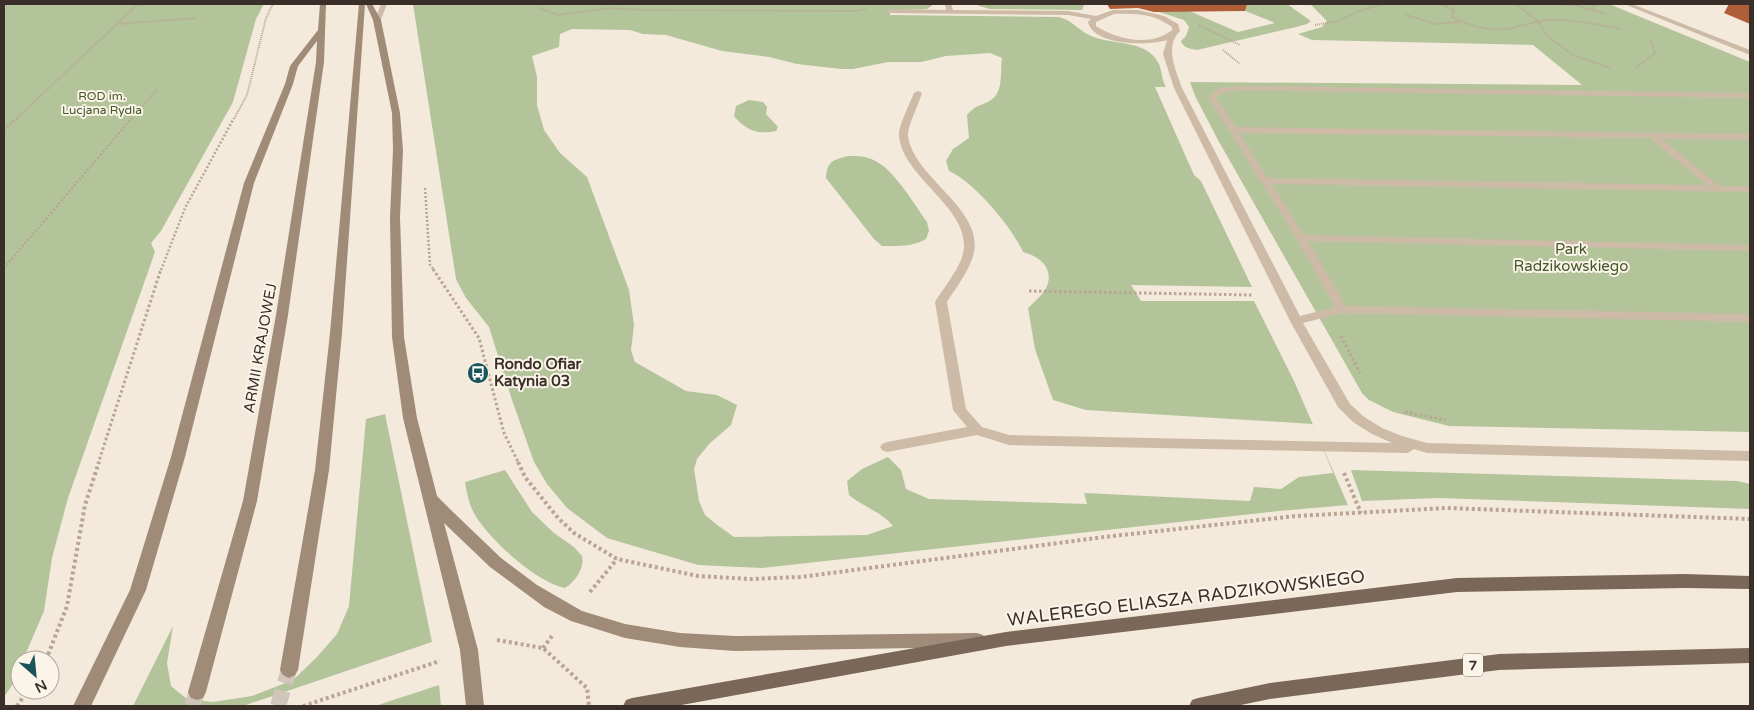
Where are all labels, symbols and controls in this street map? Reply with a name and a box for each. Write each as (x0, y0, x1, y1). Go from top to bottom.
park label: ROD im. Lucjana Rydla (62, 89, 142, 117)
park label: Park Radzikowskiego (1514, 240, 1628, 275)
street label: ARMII KRAJOWEJ (240, 282, 280, 414)
place label: Rondo Ofiar Katynia 03 (494, 355, 582, 391)
bus stop icon: Rondo Ofiar Katynia 03 (466, 361, 490, 385)
street label: WALEREGO ELIASZA RADZIKOWSKIEGO (1006, 565, 1366, 631)
north arrow (10, 650, 60, 700)
road number: 7 (1463, 654, 1483, 676)
text: N (32, 676, 50, 696)

